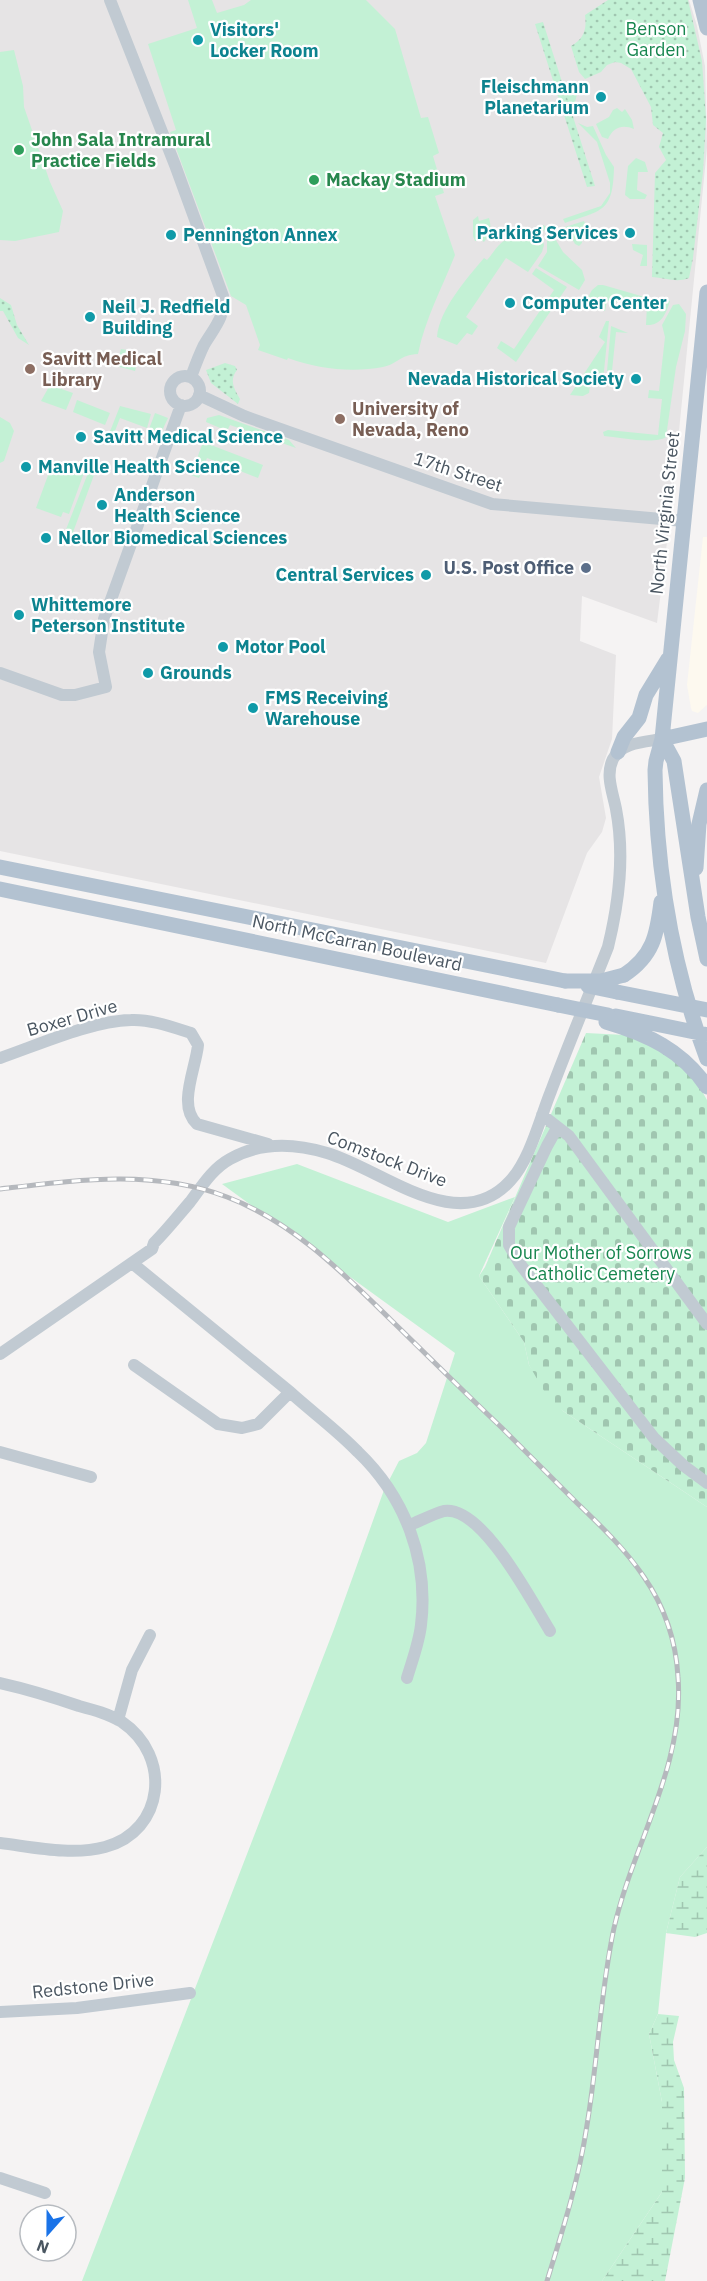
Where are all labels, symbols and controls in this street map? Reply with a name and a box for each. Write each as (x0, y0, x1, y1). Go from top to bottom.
park label: Benson Garden (626, 17, 686, 61)
place label: Visitors' Locker Room (210, 18, 319, 62)
marker: Visitors' Locker Room (191, 33, 205, 47)
place label: Fleischmann Planetarium (481, 75, 589, 119)
marker: Fleischmann Planetarium (594, 90, 608, 104)
place label: John Sala Intramural Practice Fields (31, 128, 211, 172)
marker: John Sala Intramural Practice Fields (12, 143, 26, 157)
place label: Mackay Stadium (326, 168, 466, 191)
marker: Mackay Stadium (307, 173, 321, 187)
place label: Parking Services (477, 221, 618, 244)
place label: Pennington Annex (183, 223, 337, 246)
marker: Parking Services (623, 226, 637, 240)
marker: Pennington Annex (164, 228, 178, 242)
place label: Computer Center (522, 291, 667, 314)
place label: Neil J. Redfield Building (102, 295, 231, 339)
marker: Computer Center (503, 296, 517, 310)
marker: Neil J. Redfield Building (83, 310, 97, 324)
place label: Savitt Medical Library (42, 347, 163, 391)
marker: Savitt Medical Library (23, 362, 37, 376)
place label: Nevada Historical Society (408, 367, 624, 390)
marker: Nevada Historical Society (629, 372, 643, 386)
place label: University of Nevada, Reno (352, 397, 469, 441)
marker: University of Nevada, Reno (333, 412, 347, 426)
place label: Savitt Medical Science (93, 425, 283, 448)
marker: Savitt Medical Science (74, 430, 88, 444)
street label: North Virginia Street (645, 430, 685, 596)
street label: 17th Street (411, 446, 505, 497)
place label: Manville Health Science (38, 455, 240, 478)
marker: Manville Health Science (19, 460, 33, 474)
place label: Anderson Health Science (114, 483, 241, 527)
marker: Anderson Health Science (95, 498, 109, 512)
place label: Nellor Biomedical Sciences (58, 526, 287, 549)
marker: Nellor Biomedical Sciences (39, 531, 53, 545)
place label: U.S. Post Office (443, 556, 574, 579)
marker: U.S. Post Office (579, 561, 593, 575)
place label: Central Services (276, 563, 414, 586)
marker: Central Services (419, 568, 433, 582)
place label: Whittemore Peterson Institute (31, 593, 185, 637)
marker: Whittemore Peterson Institute (12, 608, 26, 622)
place label: Motor Pool (235, 635, 326, 658)
marker: Motor Pool (216, 640, 230, 654)
place label: Grounds (160, 661, 232, 684)
marker: Grounds (141, 666, 155, 680)
place label: FMS Receiving Warehouse (265, 686, 388, 730)
marker: FMS Receiving Warehouse (246, 701, 260, 715)
street label: North McCarran Boulevard (250, 909, 464, 976)
street label: Boxer Drive (24, 994, 120, 1041)
street label: Comstock Drive (324, 1125, 450, 1192)
park label: Our Mother of Sorrows Catholic Cemetery (510, 1241, 692, 1285)
street label: Redstone Drive (31, 1968, 155, 2003)
north arrow (18, 2203, 78, 2263)
text: N (34, 2236, 52, 2258)

